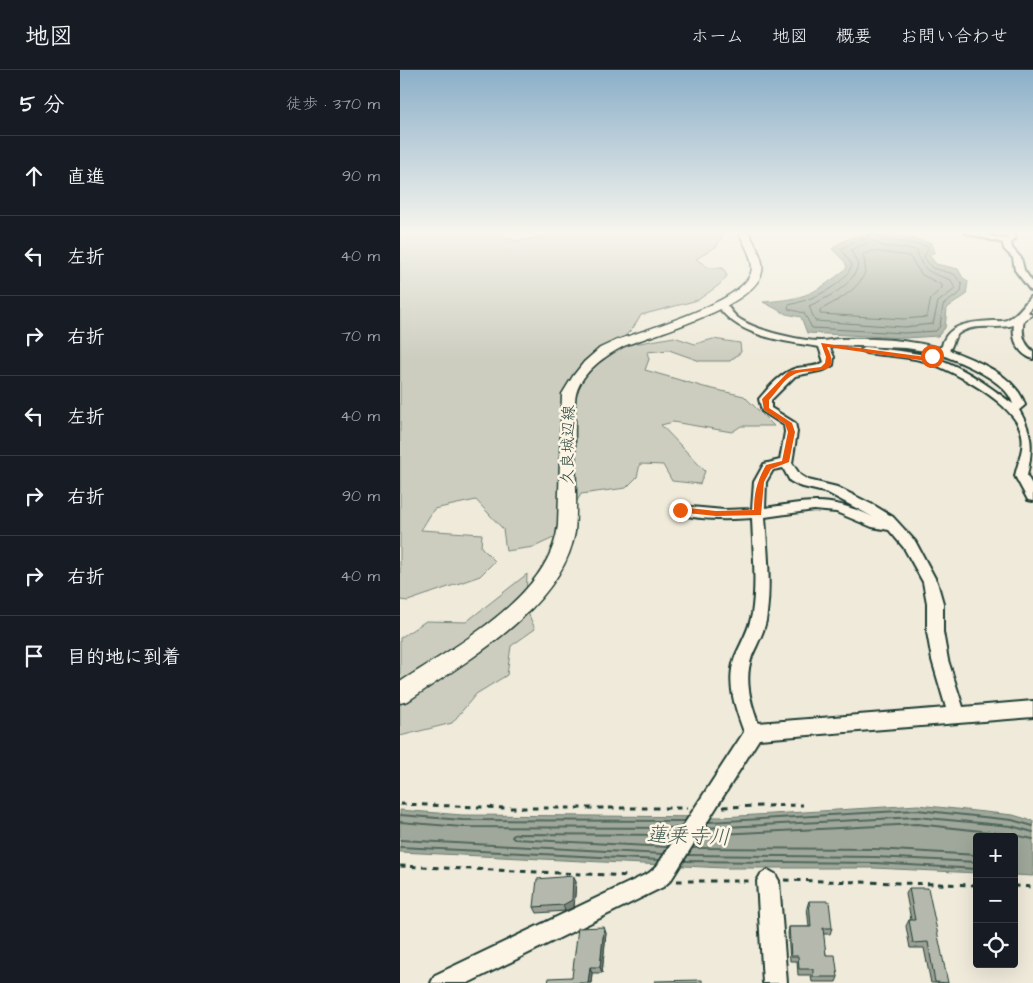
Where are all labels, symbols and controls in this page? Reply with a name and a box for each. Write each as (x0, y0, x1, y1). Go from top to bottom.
text: 地図 (25, 20, 73, 54)
text: ホーム (691, 24, 744, 49)
text: 地図 (772, 24, 808, 49)
text: 概要 (836, 24, 872, 49)
text: お問い合わせ (900, 24, 1008, 49)
text: 5 分 (20, 90, 64, 119)
text: 徒歩 · 370 m (286, 93, 380, 115)
icon: ahead (20, 162, 48, 190)
text: 直進 (67, 164, 105, 191)
text: 90 m (342, 165, 380, 187)
icon: left (20, 242, 48, 270)
text: 左折 (67, 244, 105, 271)
text: 40 m (340, 245, 380, 267)
icon: right (20, 322, 48, 350)
text: 右折 (67, 324, 105, 351)
text: 70 m (341, 325, 380, 347)
route start (921, 345, 944, 368)
icon: left (20, 402, 48, 430)
text: 左折 (67, 404, 105, 431)
text: 40 m (340, 405, 380, 427)
street label: 久良城辺線 (556, 405, 580, 485)
icon: right (20, 482, 48, 510)
text: 右折 (67, 484, 105, 511)
text: 90 m (342, 485, 380, 507)
route end (669, 499, 692, 522)
icon: right (20, 562, 48, 590)
text: 右折 (67, 564, 105, 591)
text: 40 m (340, 565, 380, 587)
icon: arrive (20, 642, 48, 670)
text: 目的地に到着 (67, 644, 181, 671)
water label: 蓮乗寺川 (646, 820, 730, 852)
map controls (973, 833, 1018, 968)
button: + (973, 833, 1018, 878)
button: − (973, 878, 1018, 923)
button: locate (973, 923, 1018, 968)

